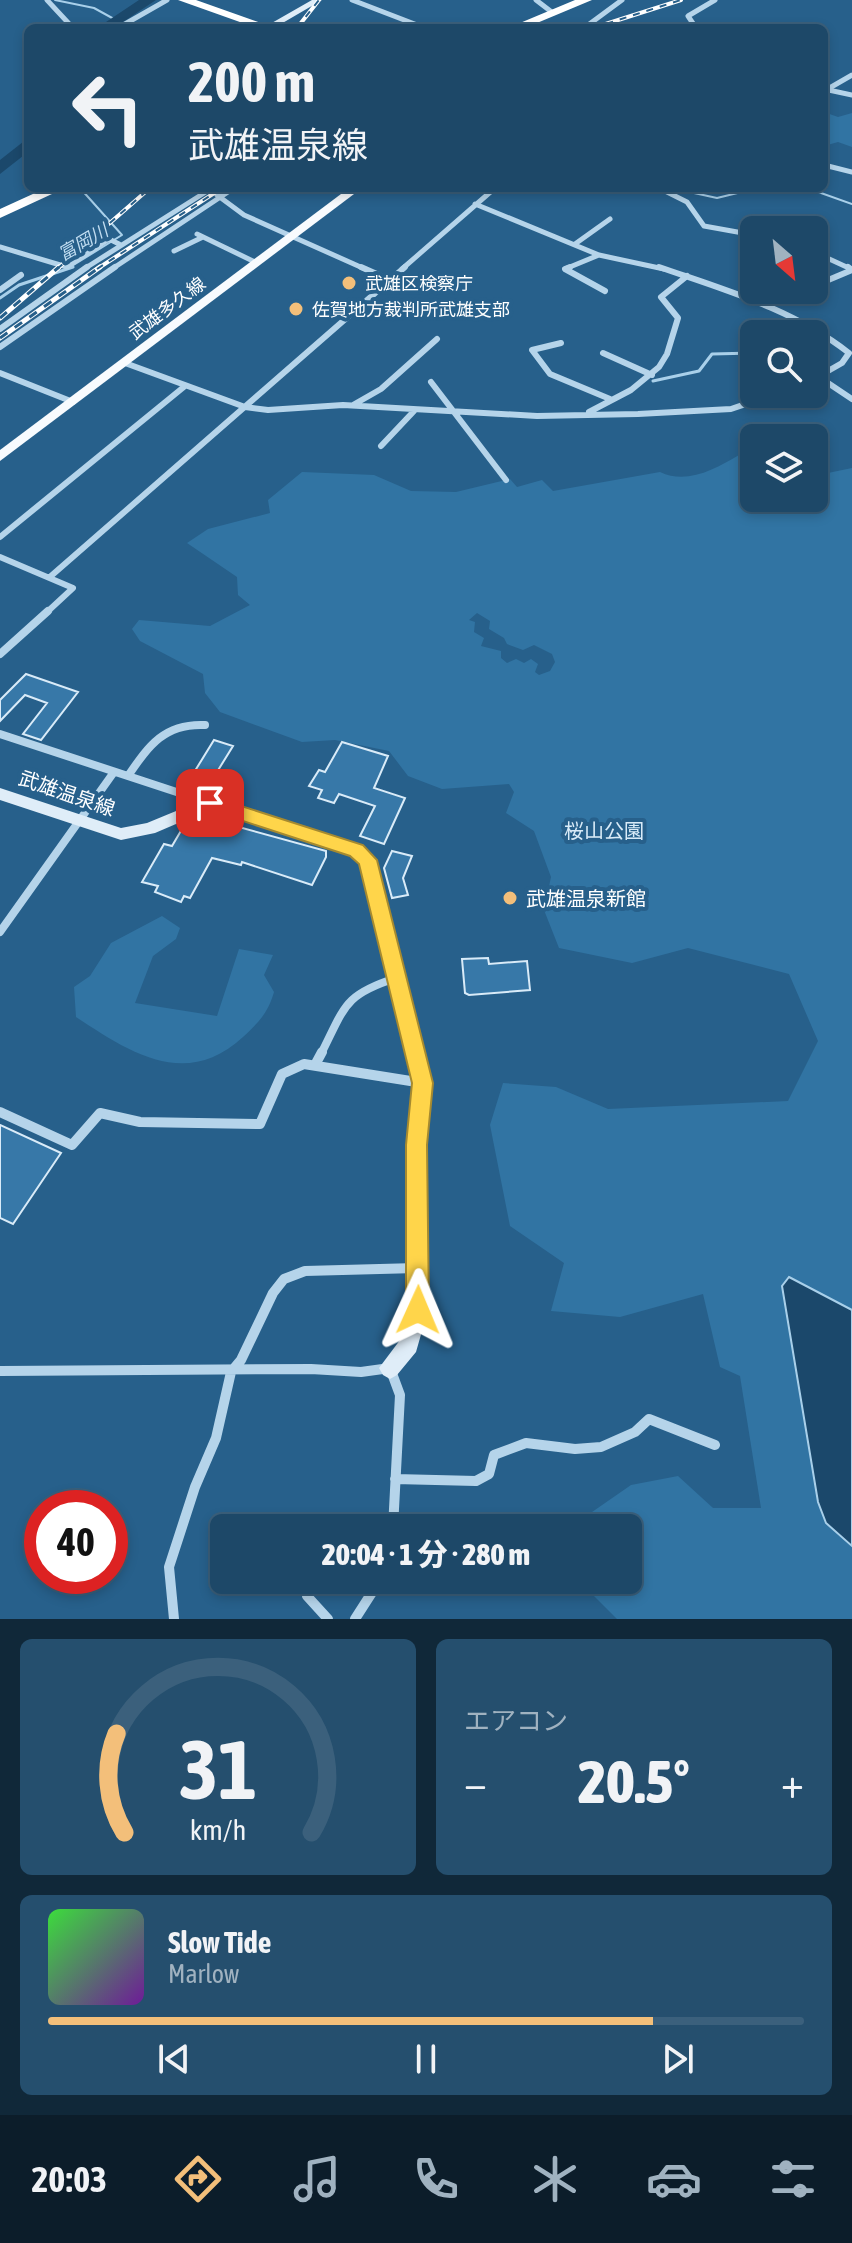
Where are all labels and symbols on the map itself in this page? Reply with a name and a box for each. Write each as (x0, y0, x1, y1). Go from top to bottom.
north arrow (740, 216, 828, 304)
water label: 富岡川 (54, 218, 113, 265)
street label: 武雄多久線 (125, 273, 209, 343)
place label: 武雄区検察庁 (365, 273, 473, 294)
marker: 武雄区検察庁 (340, 274, 358, 292)
place label: 佐賀地方裁判所武雄支部 (312, 299, 510, 320)
marker: 佐賀地方裁判所武雄支部 (287, 300, 305, 318)
street label: 武雄温泉線 (16, 766, 118, 820)
pin (176, 769, 244, 837)
park label: 桜山公園 (564, 819, 644, 842)
place label: 武雄温泉新館 (526, 887, 646, 910)
marker: 武雄温泉新館 (501, 889, 519, 907)
position arrow (376, 1268, 460, 1352)
speed limit sign: 40 (24, 1490, 128, 1594)

